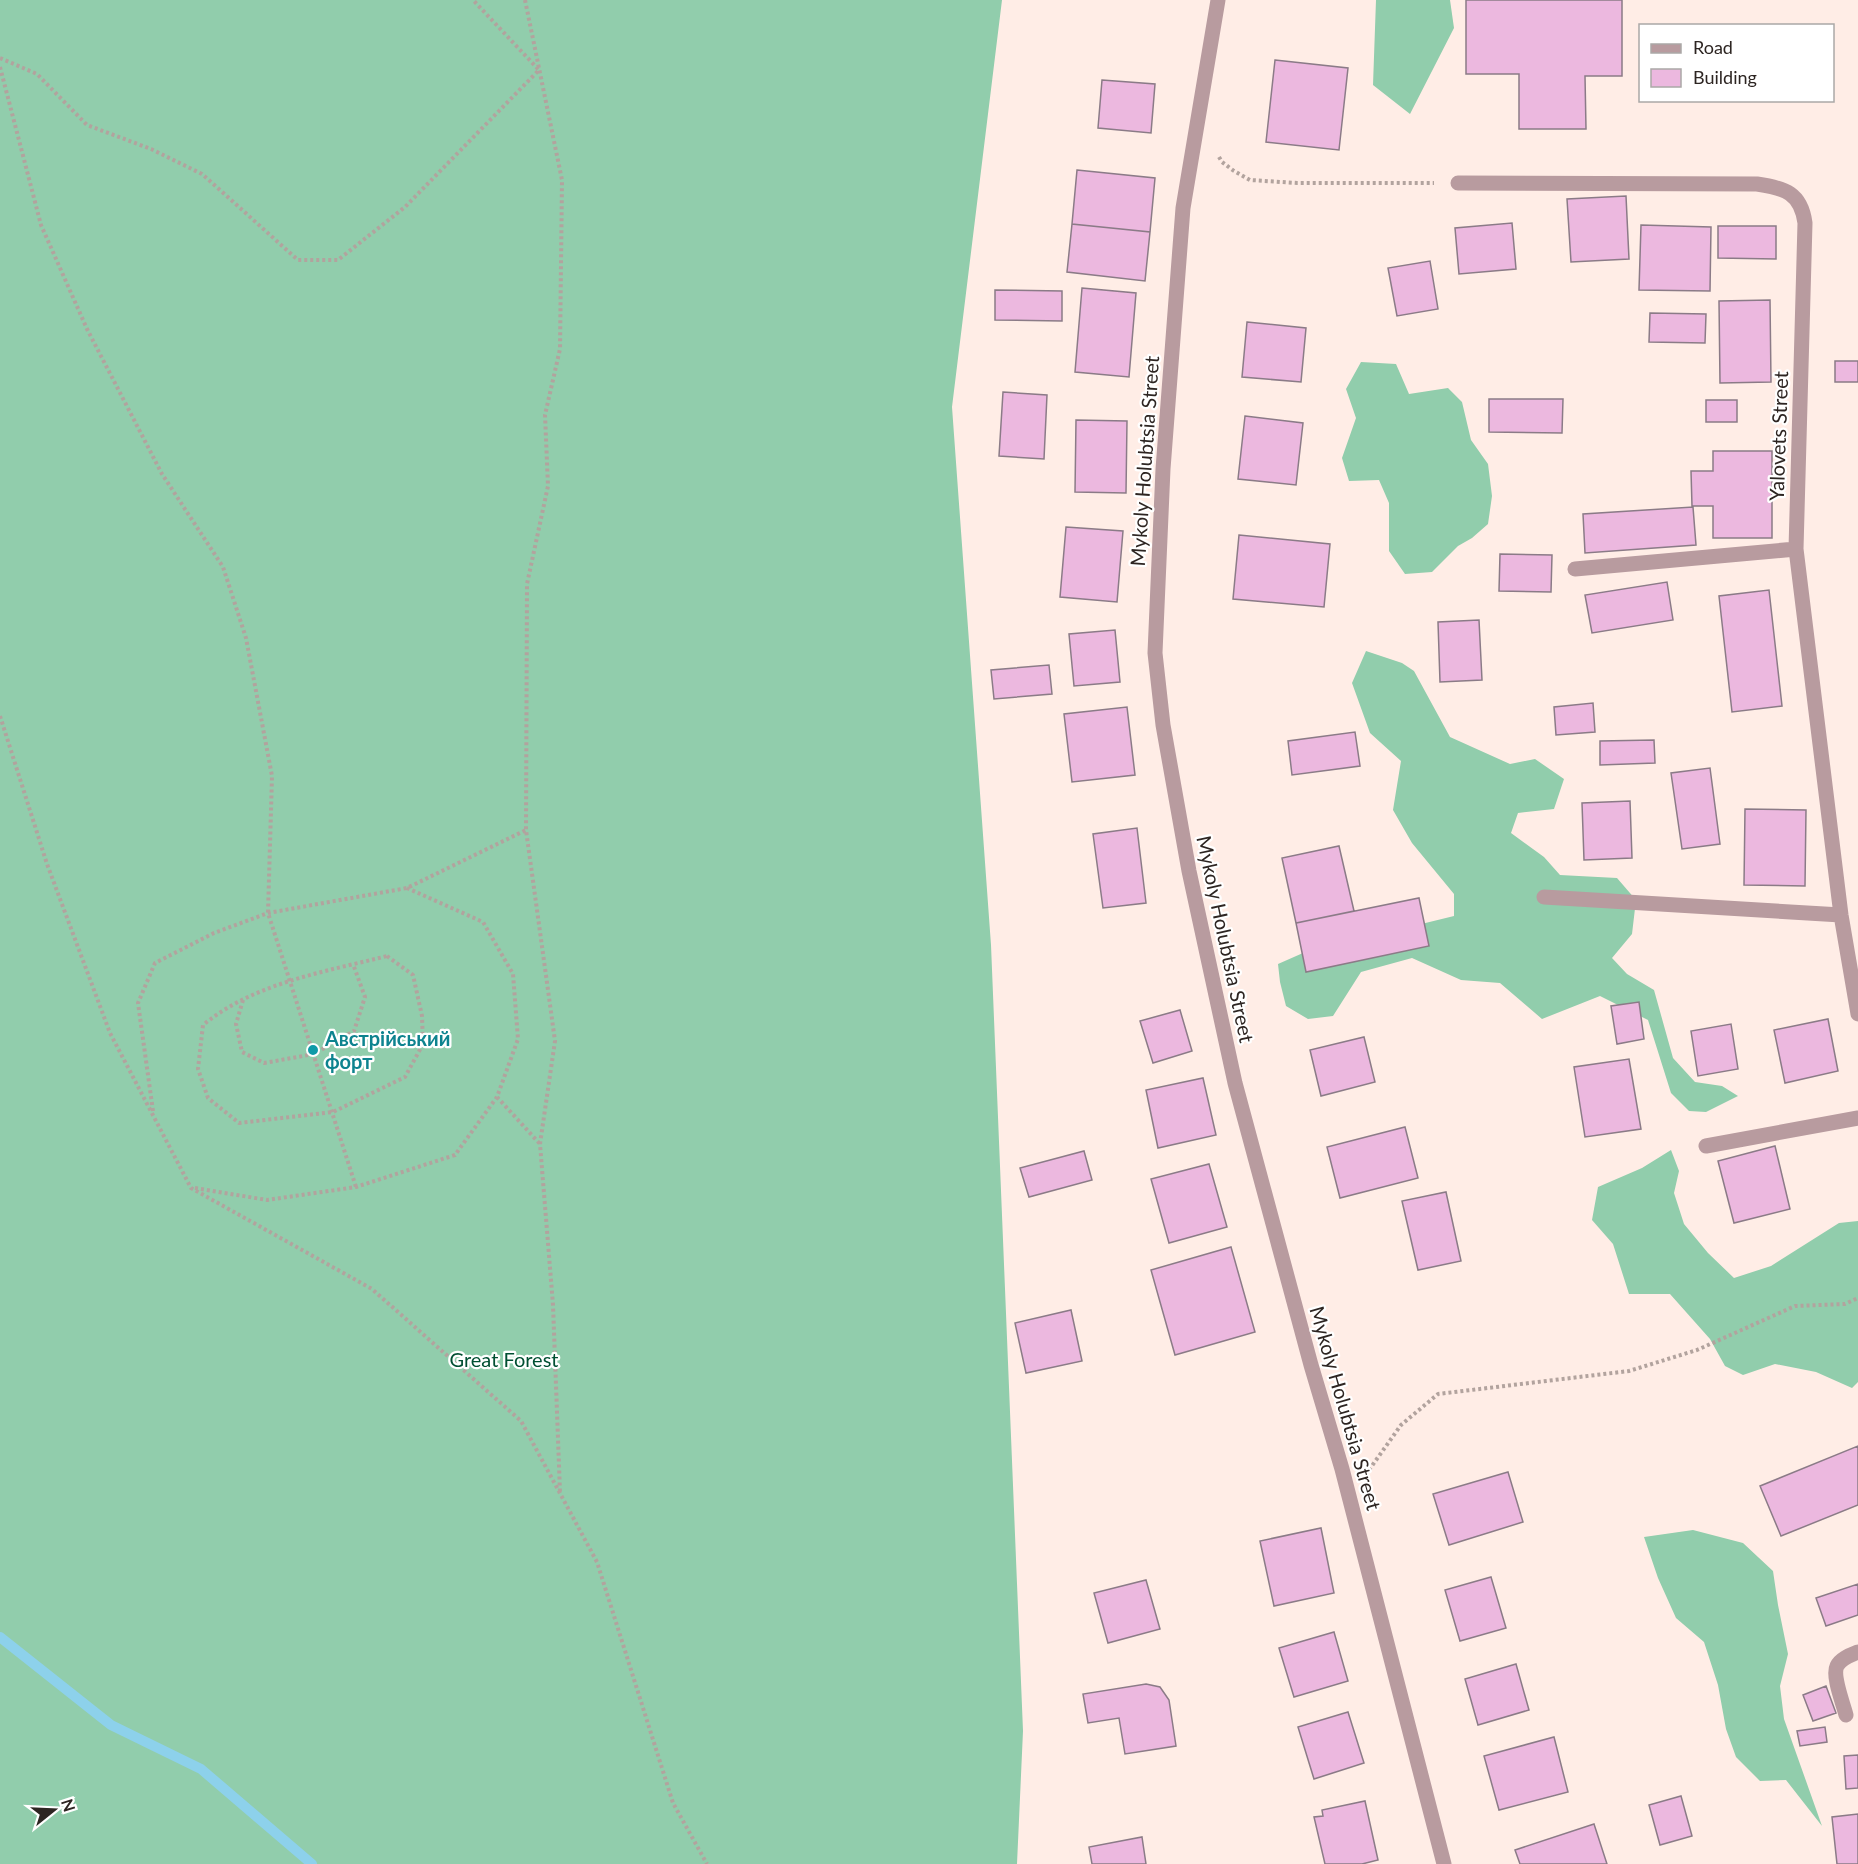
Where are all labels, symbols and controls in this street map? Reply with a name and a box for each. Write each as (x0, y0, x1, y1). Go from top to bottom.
legend (1639, 24, 1834, 102)
text: Road (1693, 36, 1733, 58)
text: Building (1693, 66, 1757, 88)
street label: Mykoly Holubtsia Street (1125, 355, 1163, 567)
street label: Yalovets Street (1764, 371, 1792, 501)
street label: Mykoly Holubtsia Street (1192, 833, 1260, 1045)
place label: Австрійський форт (324, 1026, 450, 1073)
marker: Австрійський форт (306, 1043, 320, 1057)
street label: Mykoly Holubtsia Street (1305, 1303, 1387, 1513)
park label: Great Forest (449, 1347, 559, 1371)
north arrow (24, 1780, 84, 1840)
text: N (58, 1796, 80, 1814)

